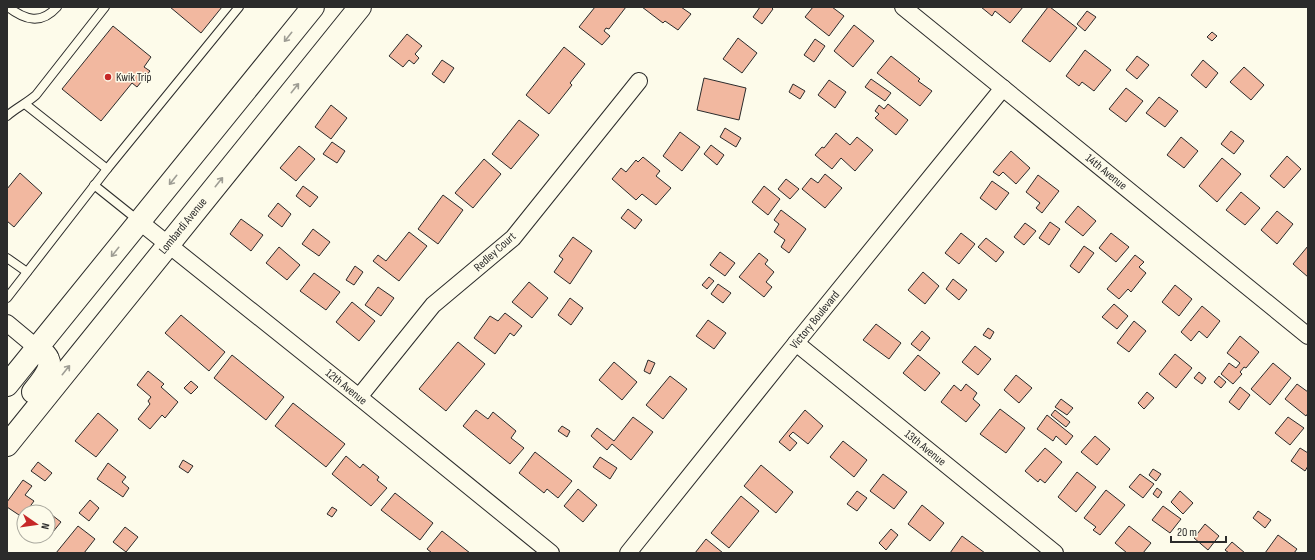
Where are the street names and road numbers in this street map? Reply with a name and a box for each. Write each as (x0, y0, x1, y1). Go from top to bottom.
street label: 14th Avenue (1082, 151, 1130, 193)
street label: Lombardi Avenue (156, 195, 210, 257)
street label: Redley Court (471, 229, 519, 275)
street label: Victory Boulevard (787, 288, 843, 352)
street label: 12th Avenue (322, 366, 370, 408)
street label: 13th Avenue (901, 427, 949, 469)

